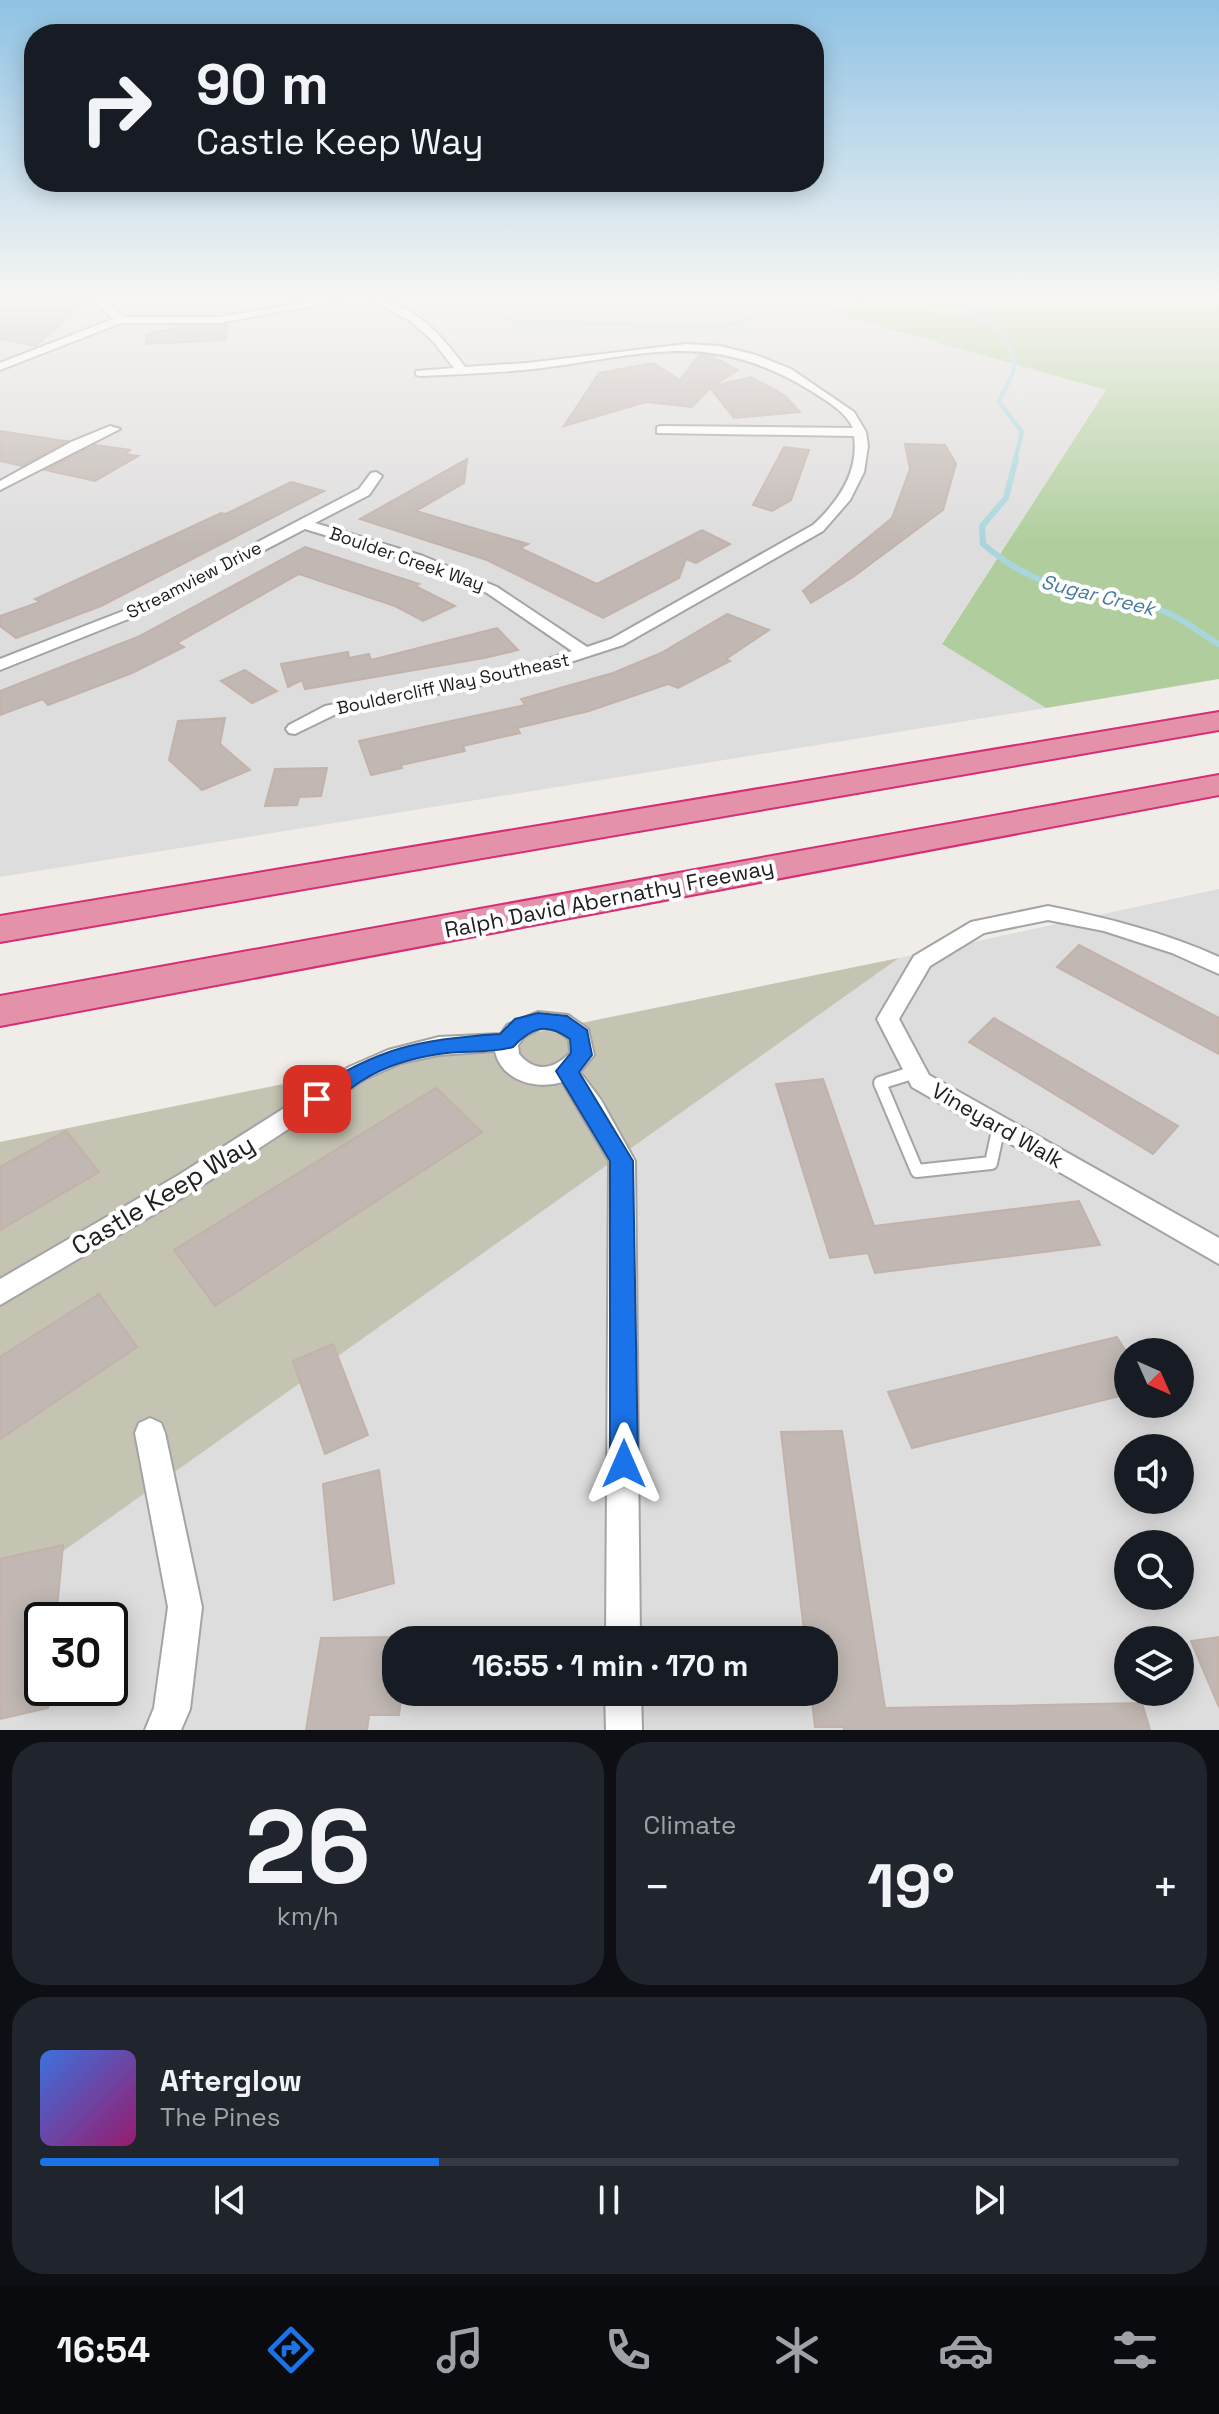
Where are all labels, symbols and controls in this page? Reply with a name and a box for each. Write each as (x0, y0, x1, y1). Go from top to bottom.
text: 90 m (196, 49, 329, 120)
icon: right (64, 56, 168, 160)
text: Castle Keep Way (196, 119, 484, 165)
street label: Boulder Creek Way (327, 521, 488, 596)
street label: Streamview Drive (122, 536, 265, 624)
water label: Sugar Creek (1039, 568, 1160, 622)
street label: Bouldercliff Way Southeast (334, 648, 571, 719)
street label: Ralph David Abernathy Freeway (442, 852, 776, 944)
pin (283, 1065, 351, 1133)
street label: Vineyard Walk (927, 1076, 1069, 1174)
icon: arrive (295, 1077, 339, 1121)
street label: Castle Keep Way (65, 1127, 261, 1263)
north arrow (1114, 1338, 1194, 1418)
map controls (1114, 1338, 1194, 1706)
position arrow (582, 1422, 666, 1506)
button: sound (1114, 1434, 1194, 1514)
button: search (1114, 1530, 1194, 1610)
speed limit sign: 30 (24, 1602, 128, 1706)
button: layers (1114, 1626, 1194, 1706)
text: 16:55 · 1 min · 170 m (472, 1646, 748, 1685)
text: 26 (245, 1781, 371, 1913)
text: Climate (644, 1808, 736, 1842)
text: 19° (867, 1848, 955, 1925)
text: − (644, 1859, 671, 1915)
text: + (1152, 1859, 1179, 1915)
text: km/h (277, 1899, 339, 1933)
text: Afterglow (160, 2061, 302, 2100)
text: The Pines (160, 2100, 280, 2134)
icon: previous (208, 2178, 252, 2222)
icon: pause (587, 2178, 631, 2222)
icon: next (967, 2178, 1011, 2222)
icon: directions (263, 2322, 319, 2378)
icon: music (432, 2322, 488, 2378)
icon: phone (600, 2322, 656, 2378)
icon: climate (769, 2322, 825, 2378)
icon: car (938, 2322, 994, 2378)
icon: filters (1107, 2322, 1163, 2378)
text: 16:54 (56, 2327, 150, 2373)

